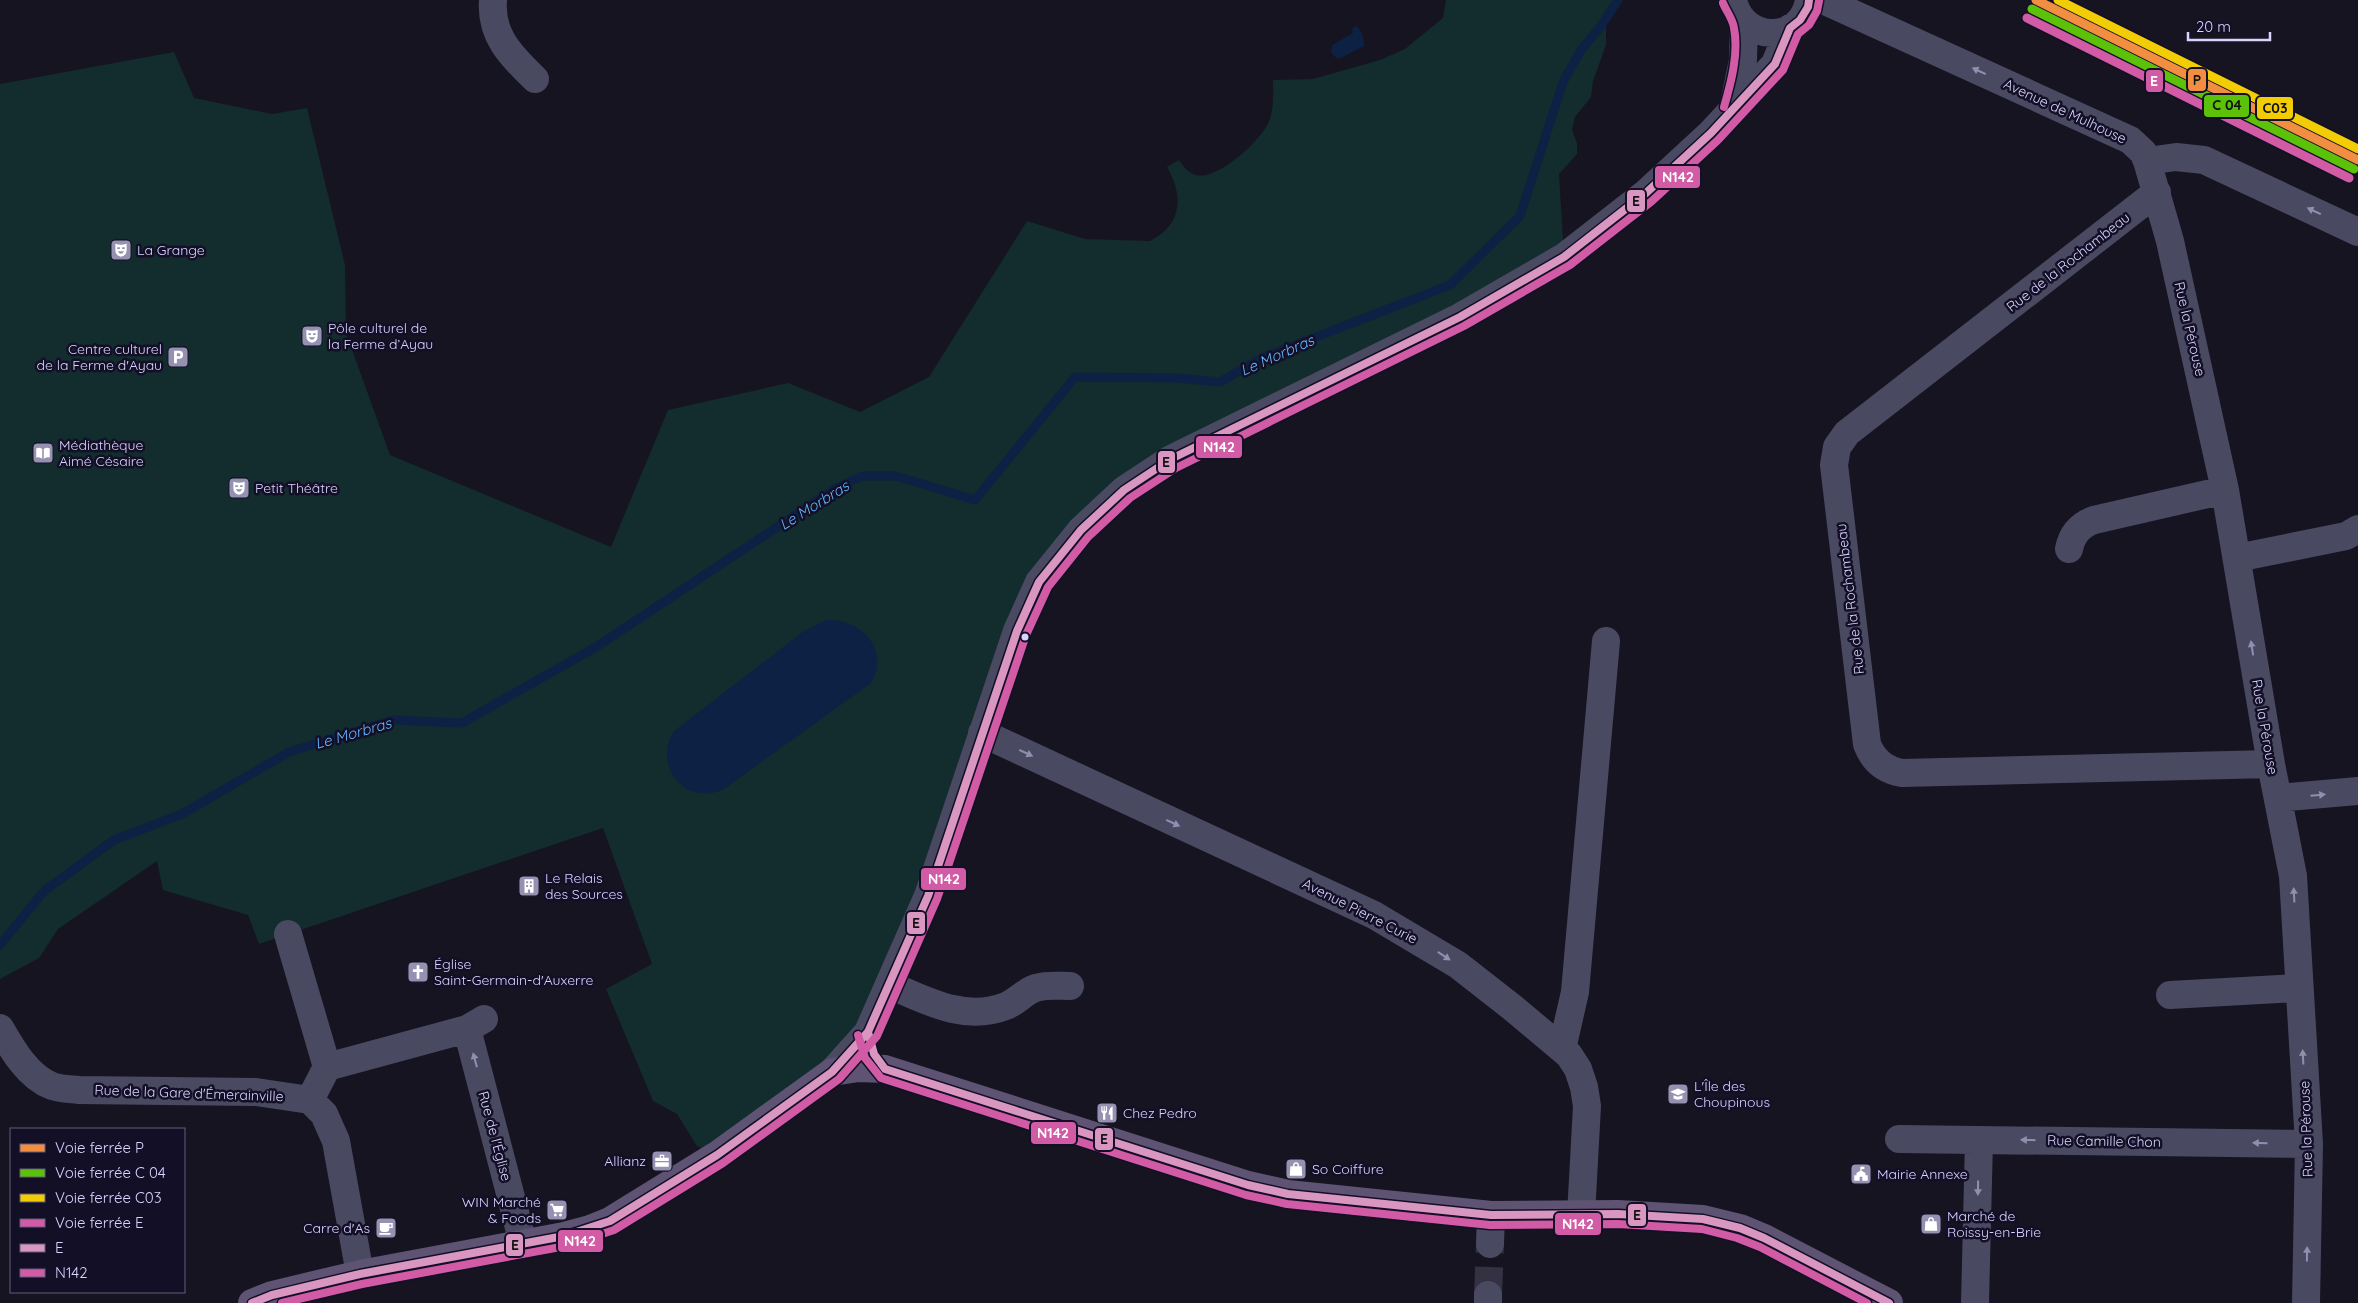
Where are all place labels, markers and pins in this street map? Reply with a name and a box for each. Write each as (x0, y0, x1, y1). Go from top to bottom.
theatre icon: La Grange (109, 238, 133, 262)
place label: La Grange (137, 241, 205, 259)
place label: Pôle culturel de la Ferme d’Ayau (328, 319, 433, 353)
theatre icon: Pôle culturel de la Ferme d’Ayau (300, 324, 324, 348)
place label: Centre culturel de la Ferme d'Ayau (37, 340, 162, 374)
parking icon: Centre culturel de la Ferme d'Ayau (166, 345, 190, 369)
place label: Médiathèque Aimé Césaire (59, 436, 144, 470)
library icon: Médiathèque Aimé Césaire (31, 441, 55, 465)
theatre icon: Petit Théâtre (227, 476, 251, 500)
place label: Petit Théâtre (255, 479, 338, 497)
unlabelled marker (1020, 632, 1030, 642)
place label: Le Relais des Sources (545, 869, 623, 903)
building icon: Le Relais des Sources (517, 874, 541, 898)
place label: Église Saint-Germain-d'Auxerre (434, 955, 594, 989)
church icon: Église Saint-Germain-d'Auxerre (406, 960, 430, 984)
place label: L'Île des Choupinous (1694, 1077, 1770, 1111)
school or university icon: L'Île des Choupinous (1666, 1082, 1690, 1106)
restaurant icon: Chez Pedro (1095, 1101, 1119, 1125)
place label: Chez Pedro (1123, 1104, 1197, 1122)
office icon: Allianz (650, 1149, 674, 1173)
place label: Allianz (604, 1152, 646, 1170)
shop icon: So Coiffure (1284, 1157, 1308, 1181)
place label: So Coiffure (1312, 1160, 1384, 1178)
public building icon: Mairie Annexe (1849, 1162, 1873, 1186)
place label: Mairie Annexe (1877, 1165, 1968, 1183)
place label: WIN Marché & Foods (462, 1193, 541, 1227)
supermarket icon: WIN Marché & Foods (545, 1198, 569, 1222)
place label: Marché de Roissy-en-Brie (1947, 1207, 2041, 1241)
shop icon: Marché de Roissy-en-Brie (1919, 1212, 1943, 1236)
cafe icon: Carre d'As (374, 1216, 398, 1240)
place label: Carre d'As (303, 1219, 370, 1237)

